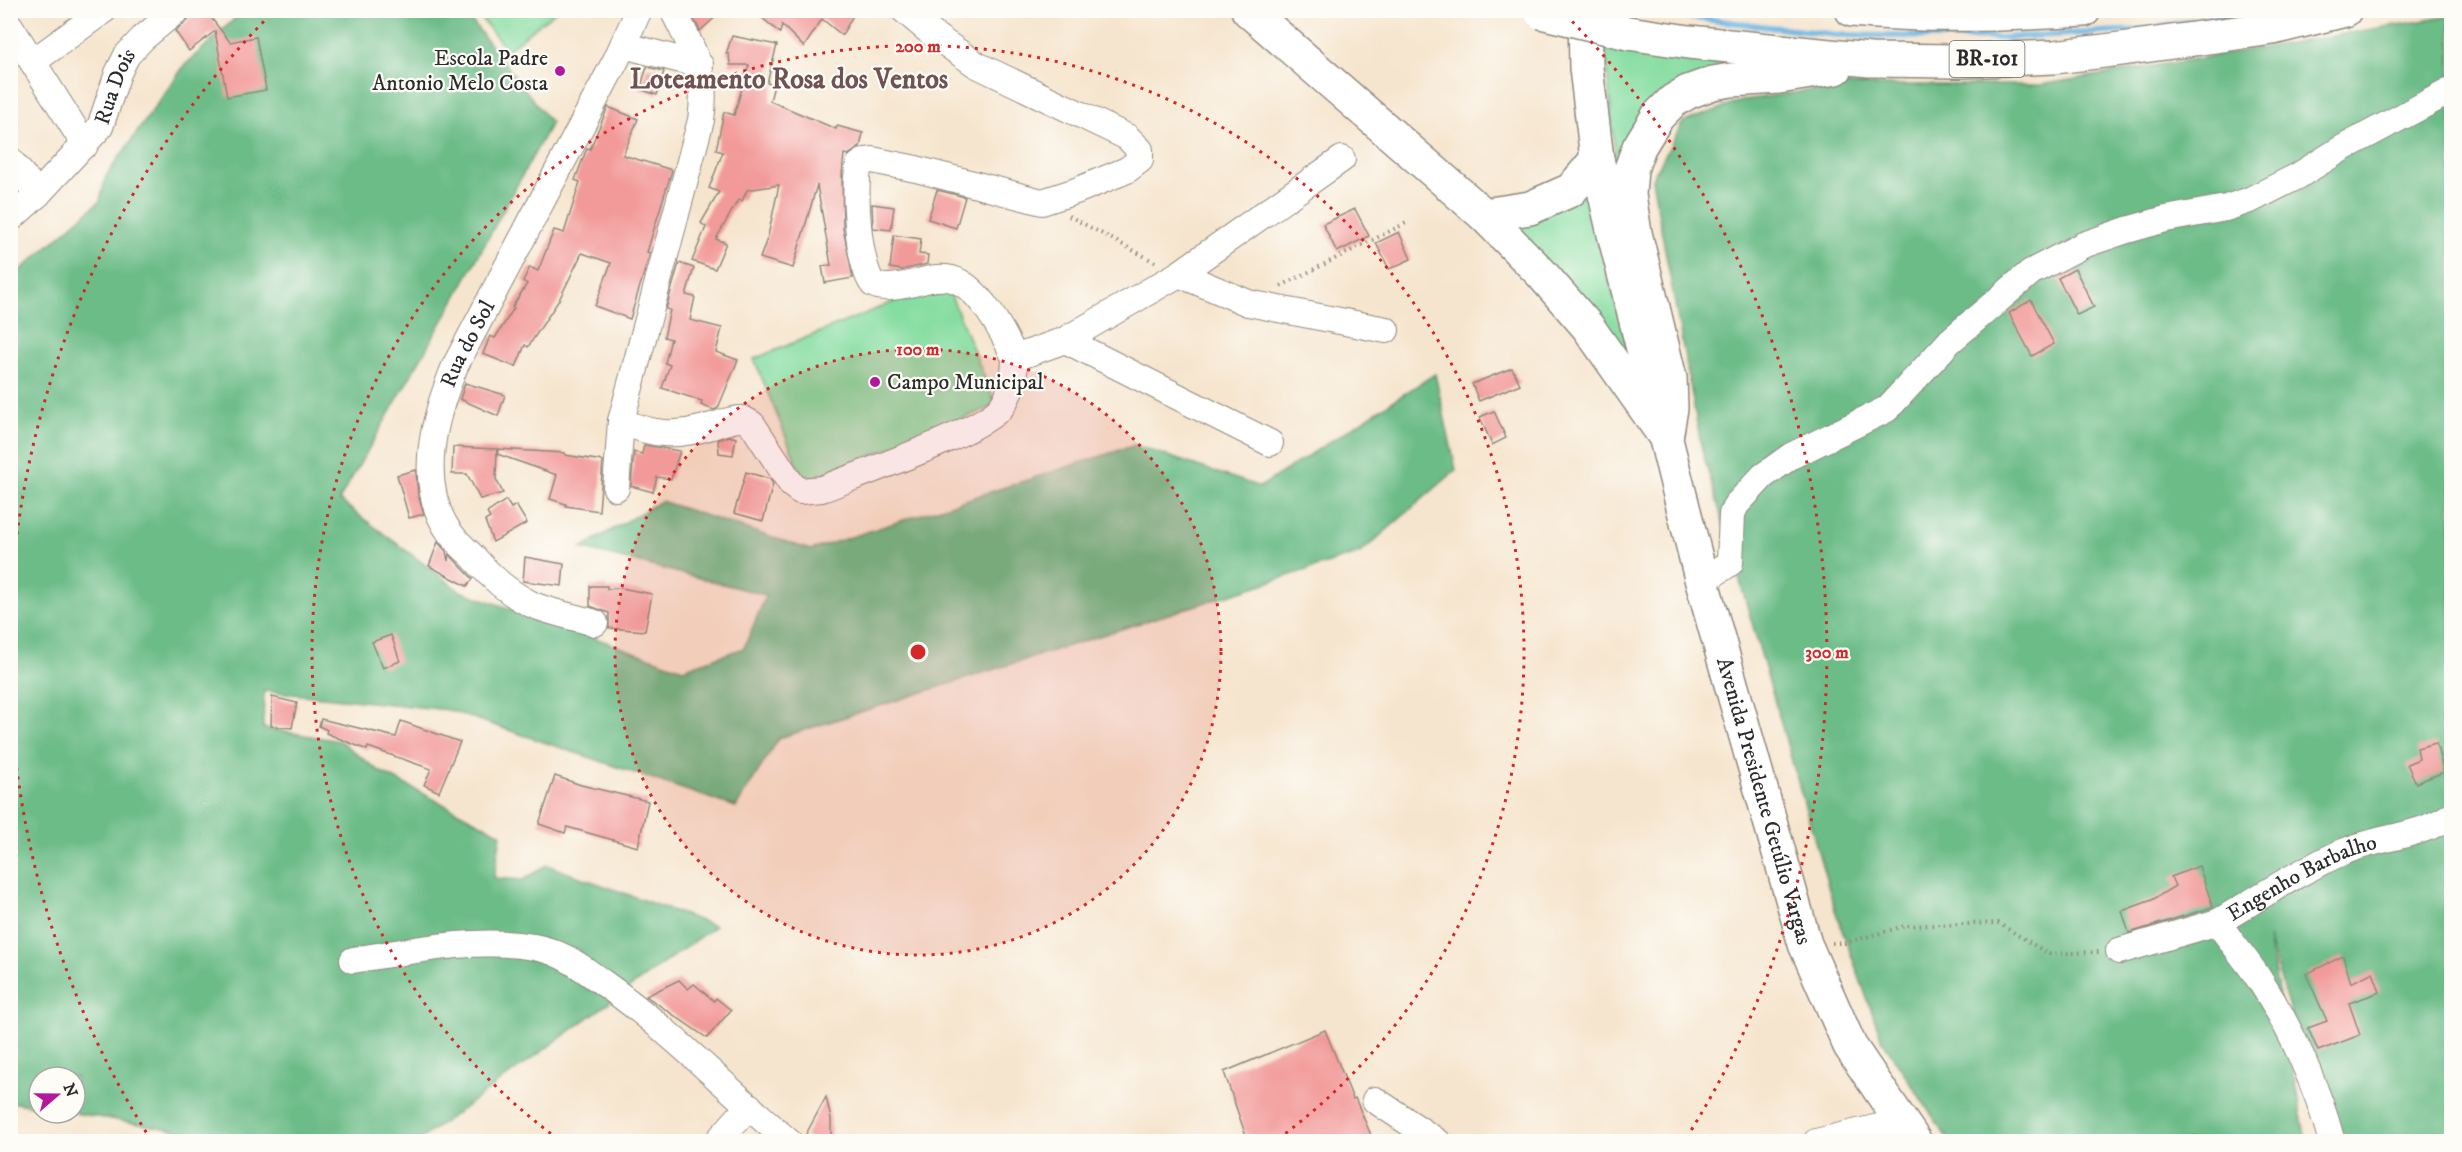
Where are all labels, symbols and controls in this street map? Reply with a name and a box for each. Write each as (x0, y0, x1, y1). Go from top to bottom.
text: 200 m (895, 36, 941, 58)
street label: Rua Dois (88, 41, 141, 128)
road number: BR-101 (1950, 41, 2024, 77)
place label: Escola Padre Antonio Melo Costa (372, 45, 549, 97)
district label: Loteamento Rosa dos Ventos (630, 62, 949, 97)
marker: Escola Padre Antonio Melo Costa (553, 64, 567, 78)
street label: Rua do Sol (434, 295, 501, 391)
text: 100 m (896, 339, 940, 361)
place label: Campo Municipal (887, 369, 1044, 396)
marker: Campo Municipal (868, 375, 882, 389)
centre of rings (908, 642, 928, 662)
text: 300 m (1805, 642, 1849, 664)
street label: Avenida Presidente Getúlio Vargas (1711, 654, 1818, 948)
street label: Engenho Barbalho (2222, 828, 2379, 927)
north arrow (27, 1065, 87, 1125)
text: N (59, 1081, 82, 1100)

